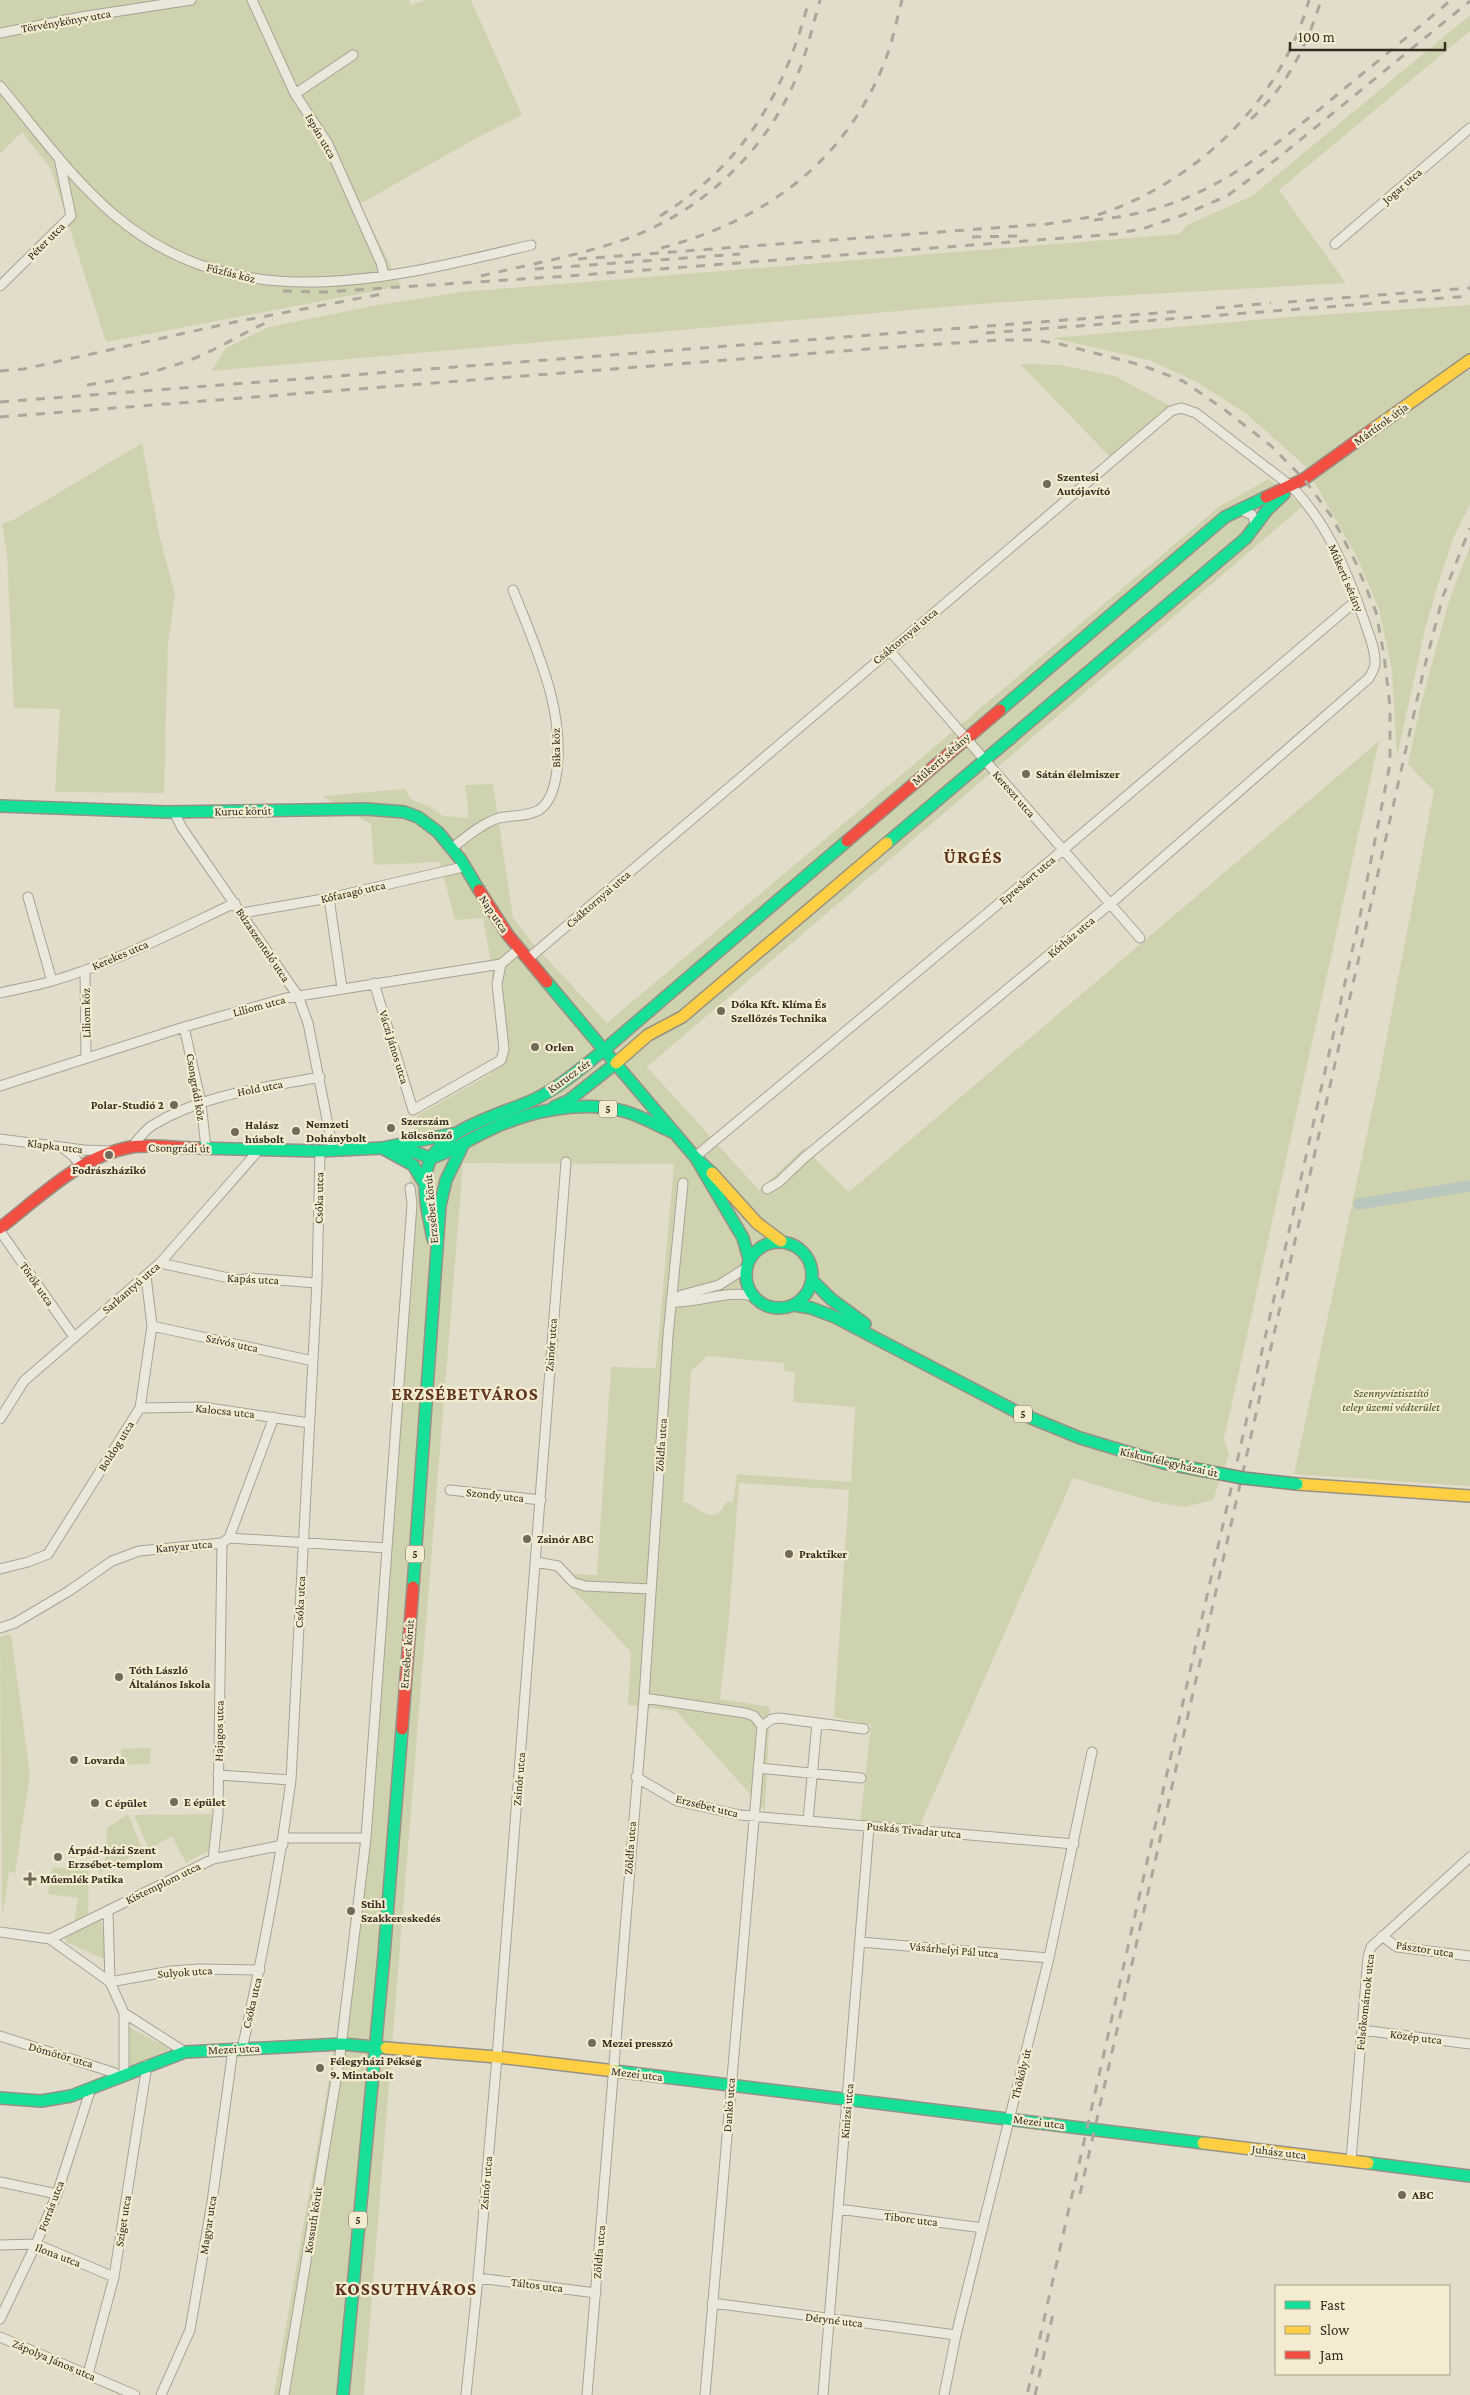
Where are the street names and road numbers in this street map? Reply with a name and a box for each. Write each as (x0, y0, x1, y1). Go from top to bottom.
street label: Törvénykönyv utca (20, 6, 113, 36)
street label: Ispán utca (303, 111, 340, 161)
street label: Jogar utca (1378, 165, 1425, 208)
street label: Péter utca (24, 219, 68, 263)
street label: Fűzfás köz (205, 260, 257, 286)
street label: Mártírok útja (1351, 399, 1411, 448)
street label: Műkerti sétány (1325, 542, 1367, 614)
street label: Csáktornyai utca (870, 604, 941, 667)
street label: Bika köz (549, 728, 563, 768)
street label: Műkerti sétány (909, 730, 973, 788)
street label: Kereszt utca (990, 767, 1039, 821)
street label: Kuruc körút (214, 803, 273, 818)
street label: Epreskert utca (996, 852, 1058, 908)
street label: Csáktornyai utca (563, 867, 633, 931)
street label: Kőfaragó utca (319, 878, 387, 906)
street label: Nap utca (476, 892, 512, 936)
street label: Búzaszentelő utca (233, 905, 293, 985)
street label: Kórház utca (1045, 913, 1098, 961)
street label: Kerekes utca (90, 937, 151, 973)
street label: Liliom köz (79, 988, 93, 1038)
street label: Liliom utca (231, 992, 287, 1020)
street label: Váczi János utca (376, 1008, 412, 1086)
street label: Csongrádi köz (183, 1052, 209, 1122)
street label: Kurucz tér (545, 1055, 594, 1096)
street label: Hold utca (236, 1077, 285, 1099)
road number: 5 (599, 1100, 617, 1118)
street label: Klapka utca (26, 1136, 84, 1156)
street label: Csongrádi út (148, 1140, 211, 1156)
street label: Csóka utca (312, 1171, 326, 1224)
street label: Erzsébet körút (421, 1173, 441, 1244)
street label: Török utca (17, 1259, 58, 1309)
street label: Sarkantyú utca (99, 1259, 163, 1317)
street label: Kapás utca (227, 1271, 280, 1287)
street label: Zsinór utca (542, 1317, 560, 1372)
street label: Szívós utca (205, 1331, 260, 1355)
street label: Kalocsa utca (195, 1401, 256, 1421)
road number: 5 (1014, 1406, 1032, 1422)
street label: Zöldfa utca (652, 1417, 670, 1472)
street label: Boldog utca (95, 1418, 137, 1474)
street label: Kiskunfélegyházai út (1119, 1444, 1220, 1480)
street label: Szondy utca (465, 1485, 525, 1505)
street label: Kanyar utca (155, 1537, 213, 1555)
road number: 5 (406, 1546, 424, 1562)
street label: Csóka utca (292, 1575, 308, 1628)
street label: Erzsébet körút (397, 1618, 417, 1689)
street label: Hajagos utca (211, 1700, 227, 1762)
street label: Zsinór utca (510, 1751, 528, 1806)
street label: Erzsébet utca (674, 1791, 740, 1821)
street label: Puskás Tivadar utca (866, 1819, 962, 1841)
street label: Zöldfa utca (621, 1820, 639, 1875)
street label: Kistemplom utca (123, 1859, 203, 1907)
street label: Pásztor utca (1395, 1938, 1455, 1961)
street label: Vásárhelyi Pál utca (909, 1939, 1000, 1961)
street label: Felsőkomárnok utca (1353, 1953, 1377, 2051)
street label: Sulyok utca (157, 1963, 214, 1981)
street label: Csóka utca (239, 1976, 265, 2030)
street label: Közép utca (1389, 2027, 1443, 2047)
street label: Dömötör utca (27, 2039, 95, 2071)
street label: Mezei utca (208, 2041, 261, 2057)
street label: Thököly út (1008, 2046, 1034, 2101)
street label: Mezei utca (610, 2064, 664, 2084)
street label: Dankó utca (720, 2077, 738, 2133)
street label: Kinizsi utca (838, 2082, 856, 2139)
street label: Mezei utca (1012, 2112, 1066, 2132)
street label: Juhász utca (1250, 2142, 1307, 2162)
street label: Zsinór utca (477, 2155, 495, 2210)
street label: Forrás utca (35, 2178, 67, 2233)
street label: Kossuth körút (301, 2185, 325, 2254)
street label: Sziget utca (112, 2194, 134, 2248)
street label: Magyar utca (196, 2194, 220, 2256)
street label: Tiborc utca (883, 2209, 939, 2229)
road number: 5 (349, 2212, 367, 2228)
street label: Zöldfa utca (590, 2224, 608, 2279)
street label: Ilona utca (33, 2240, 83, 2270)
street label: Táltos utca (510, 2275, 564, 2295)
street label: Déryné utca (804, 2310, 864, 2331)
street label: Zápolya János utca (10, 2336, 98, 2384)

